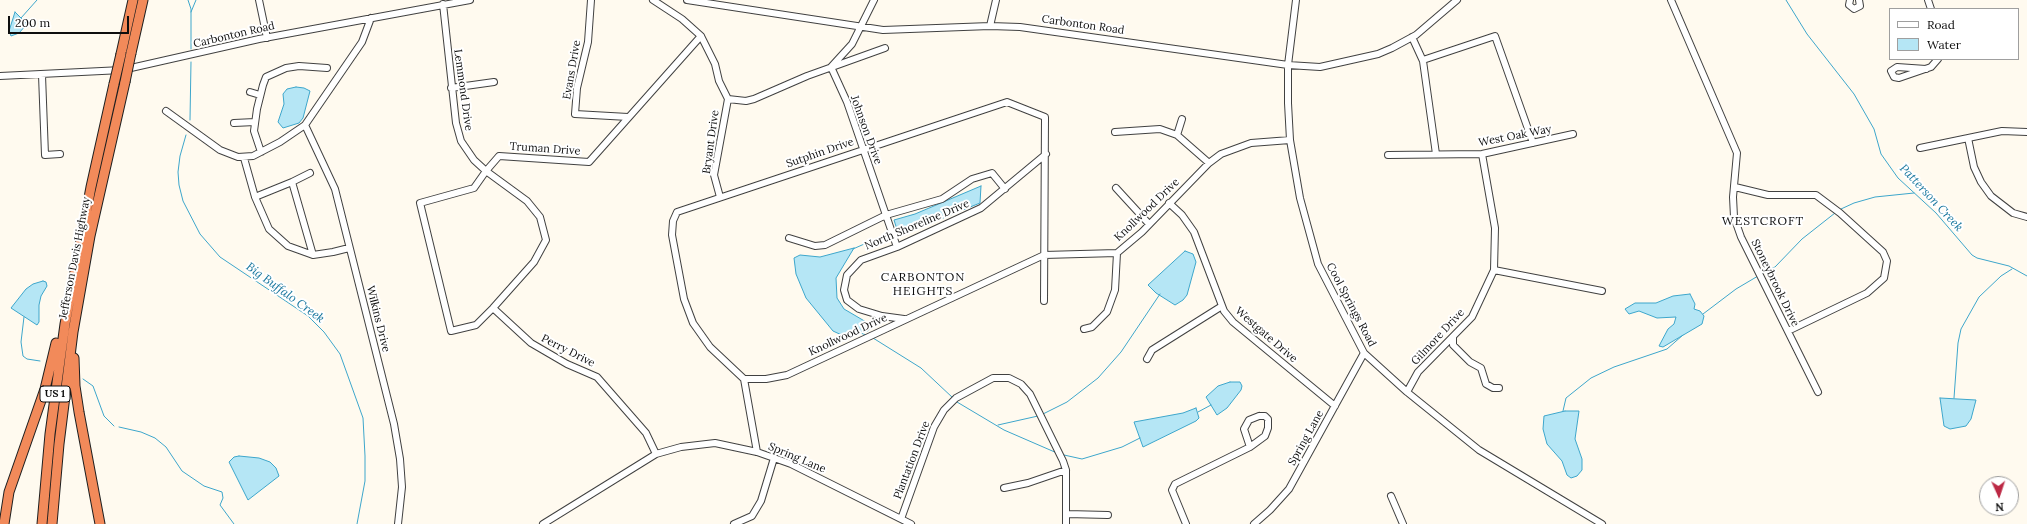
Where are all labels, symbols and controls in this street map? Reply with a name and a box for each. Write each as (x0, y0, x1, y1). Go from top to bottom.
scale bar (10, 8, 131, 34)
legend (1889, 8, 2019, 60)
street label: Carbonton Road (1041, 13, 1125, 37)
text: 200 m (15, 15, 50, 30)
text: Road (1927, 17, 1955, 32)
street label: Carbonton Road (192, 19, 276, 51)
text: Water (1927, 37, 1961, 52)
street label: Evans Drive (560, 39, 584, 101)
street label: Lemmond Drive (451, 48, 475, 132)
street label: Johnson Drive (847, 94, 885, 166)
street label: Bryant Drive (700, 109, 722, 175)
street label: West Oak Way (1478, 122, 1552, 150)
street label: Sutphin Drive (785, 135, 855, 171)
street label: Truman Drive (509, 140, 581, 158)
water label: Patterson Creek (1896, 161, 1966, 235)
street label: Knollwood Drive (1112, 176, 1182, 244)
street label: Jefferson Davis Highway (57, 196, 93, 320)
street label: North Shoreline Drive (863, 197, 971, 253)
district label: WESTCROFT (1722, 215, 1804, 229)
street label: Stoneybrook Drive (1748, 237, 1802, 329)
water label: Big Buffalo Creek (243, 260, 327, 326)
street label: Cool Springs Road (1323, 261, 1379, 349)
district label: CARBONTON HEIGHTS (881, 271, 965, 299)
street label: Wilkins Drive (363, 284, 393, 354)
street label: Westgate Drive (1232, 304, 1300, 366)
street label: Gilmore Drive (1409, 306, 1467, 368)
street label: Knollwood Drive (807, 311, 889, 359)
street label: Perry Drive (539, 332, 597, 370)
road number: US 1 (40, 386, 70, 402)
street label: Spring Lane (1285, 408, 1327, 468)
street label: Plantation Drive (891, 419, 933, 501)
street label: Spring Lane (766, 440, 828, 476)
north arrow (1979, 476, 2019, 516)
text: N (1995, 500, 2004, 514)

